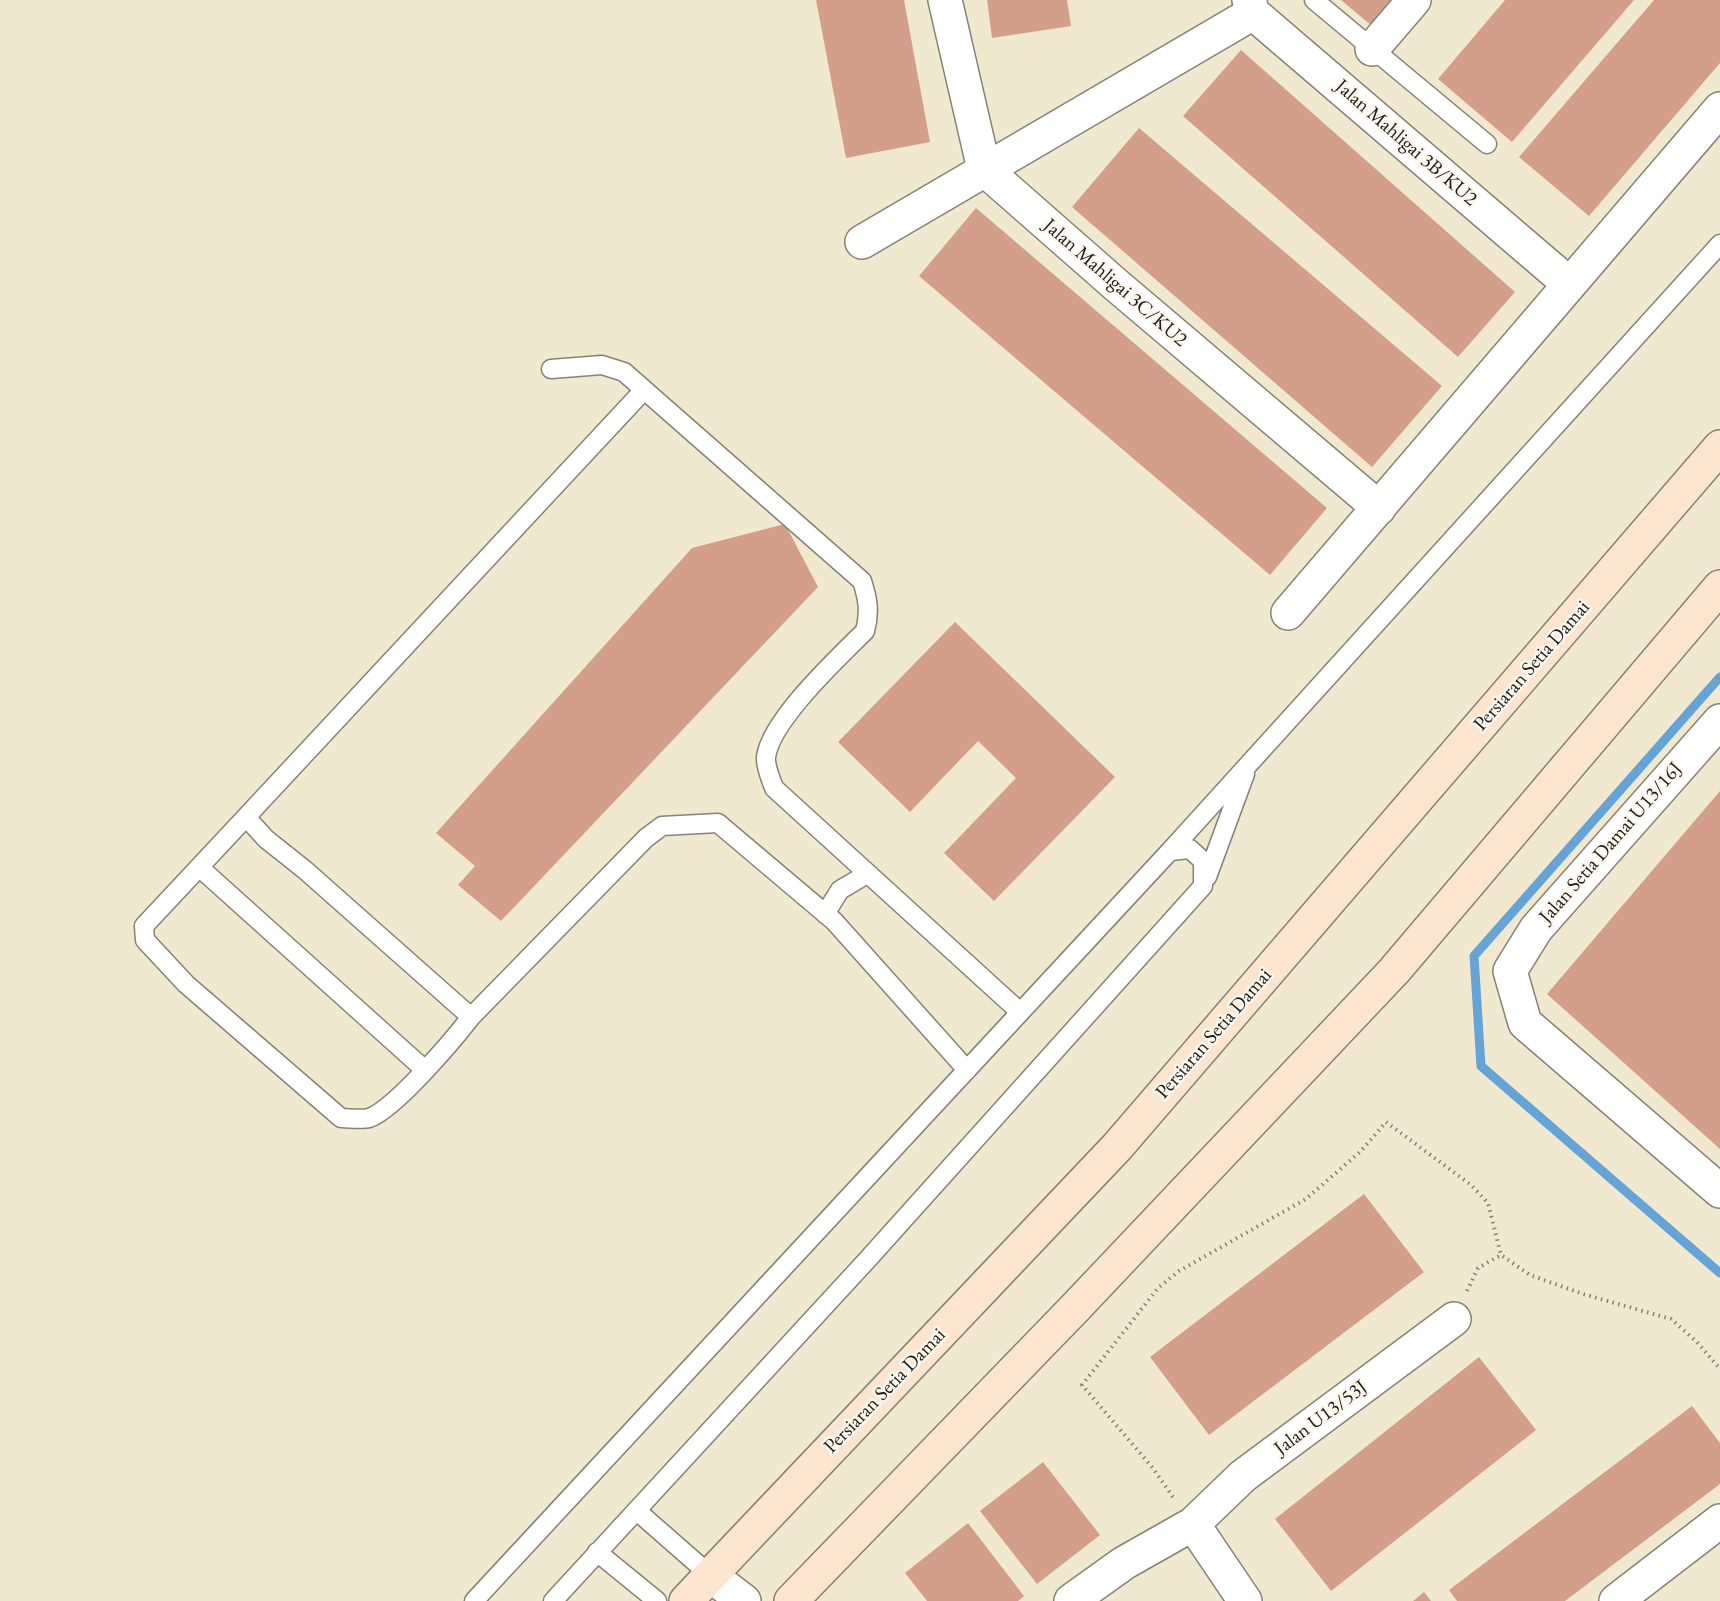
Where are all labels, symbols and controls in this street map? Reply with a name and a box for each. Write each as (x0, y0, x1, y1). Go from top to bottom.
street label: Jalan Mahligai 3B/KU2 (1330, 75, 1482, 211)
street label: Jalan Mahligai 3C/KU2 (1038, 214, 1192, 352)
street label: Persiaran Setia Damai (1469, 596, 1595, 736)
street label: Jalan Setia Damai U13/16J (1534, 757, 1688, 929)
street label: Persiaran Setia Damai (1151, 964, 1277, 1104)
street label: Persiaran Setia Damai (819, 1323, 951, 1459)
street label: Jalan U13/53J (1270, 1375, 1372, 1461)

